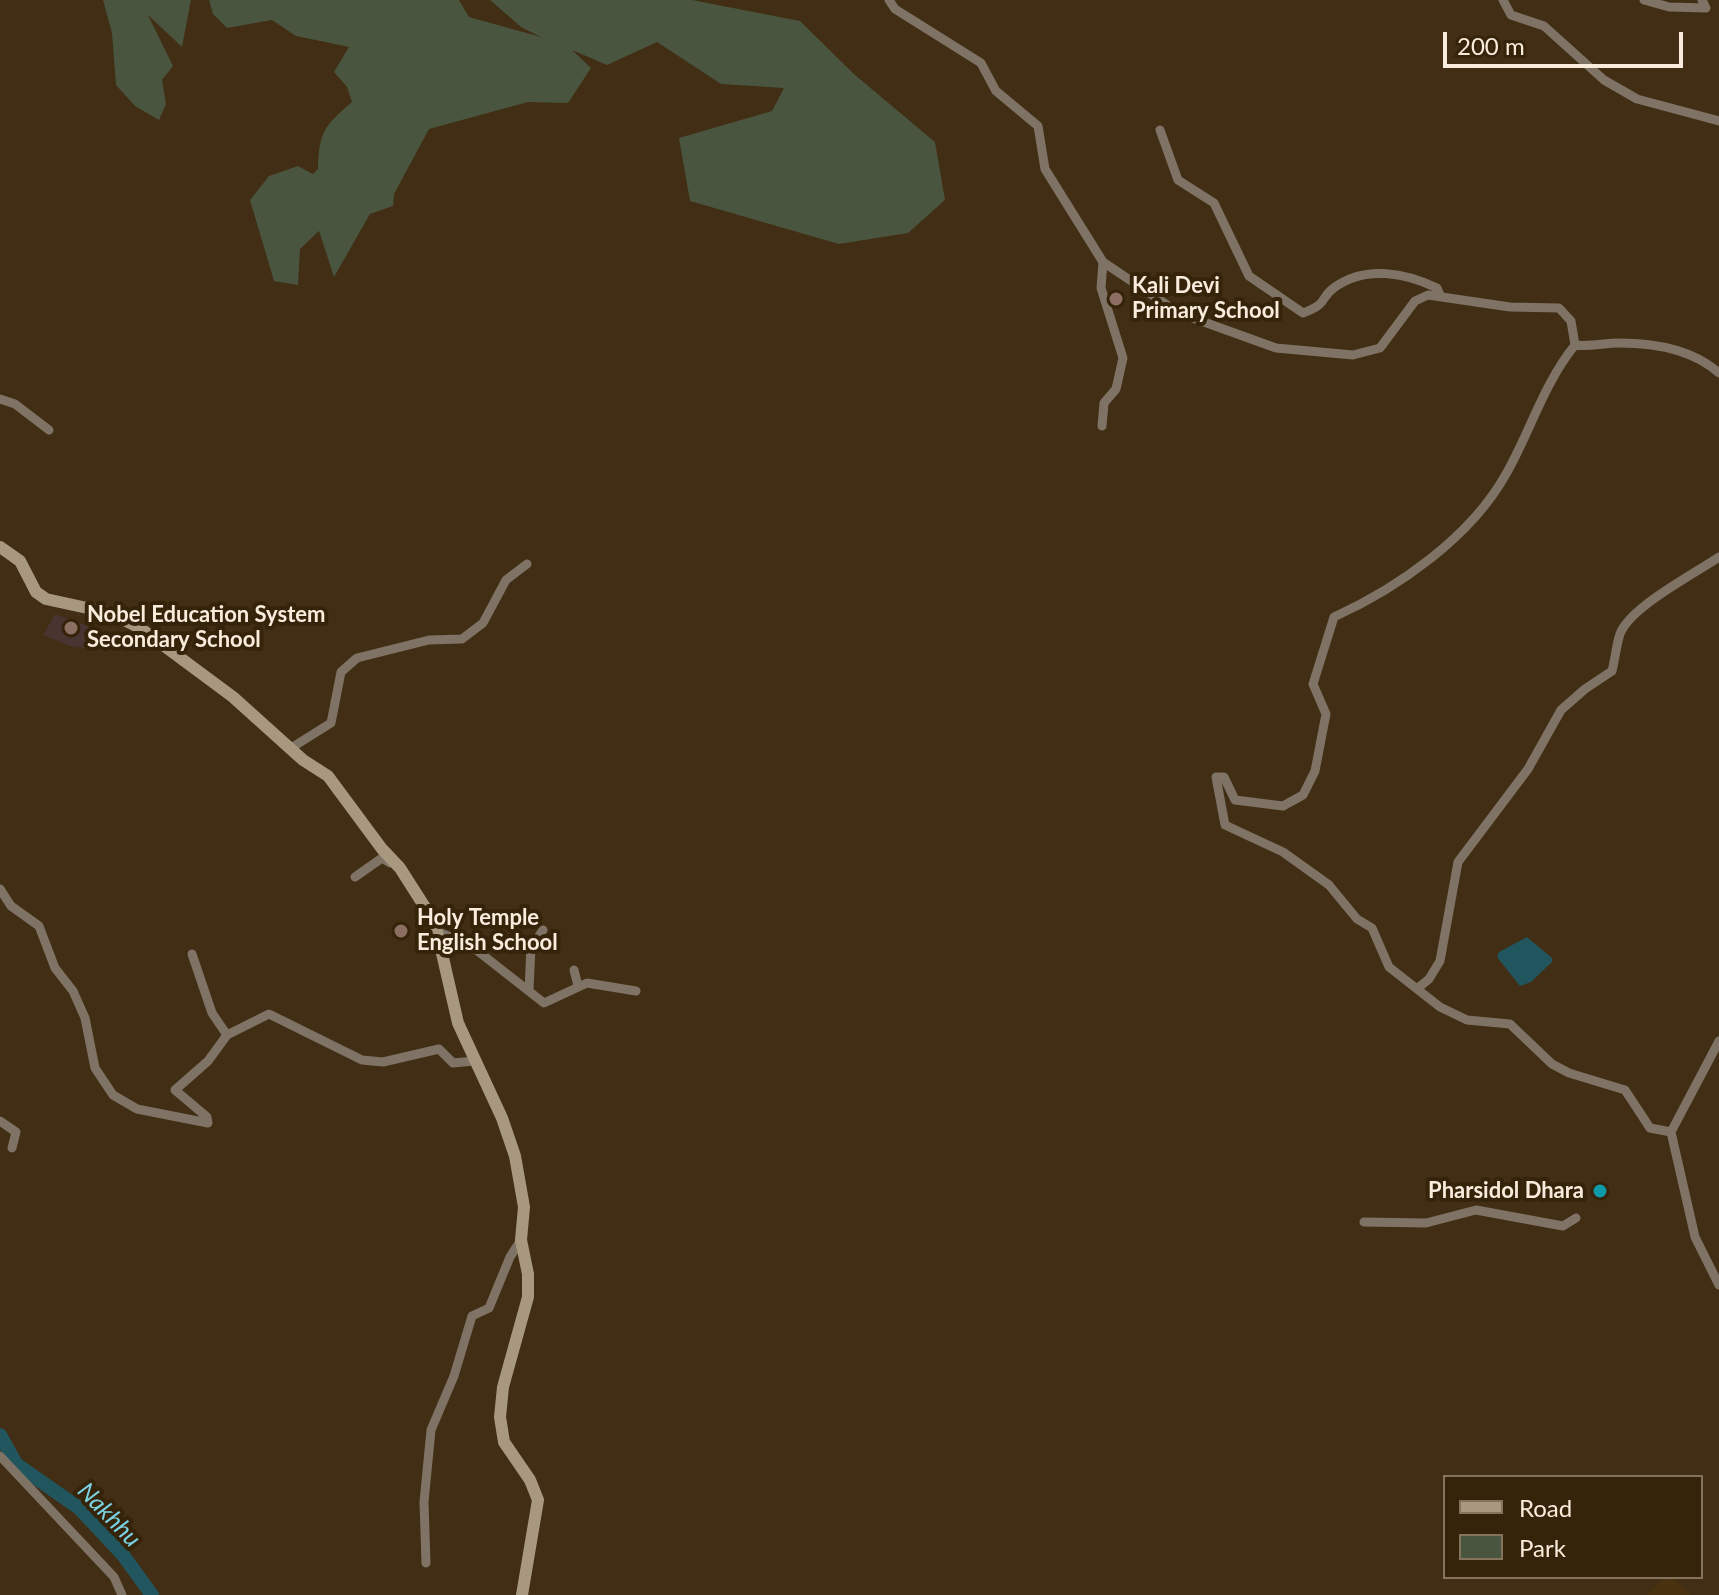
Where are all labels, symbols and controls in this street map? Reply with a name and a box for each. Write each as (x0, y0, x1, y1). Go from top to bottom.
scale bar (1447, 16, 1687, 66)
text: 200 m (1457, 31, 1525, 60)
place label: Kali Devi Primary School (1132, 273, 1280, 324)
marker: Kali Devi Primary School (1107, 290, 1125, 308)
place label: Nobel Education System Secondary School (87, 602, 325, 654)
marker: Nobel Education System Secondary School (62, 619, 80, 637)
place label: Holy Temple English School (417, 905, 558, 956)
marker: Holy Temple English School (392, 922, 410, 940)
place label: Pharsidol Dhara (1428, 1178, 1584, 1204)
marker: Pharsidol Dhara (1591, 1182, 1609, 1200)
legend (1443, 1475, 1703, 1579)
water label: Nakhhu (71, 1477, 147, 1553)
text: Road (1519, 1493, 1572, 1522)
text: Park (1519, 1533, 1566, 1562)

